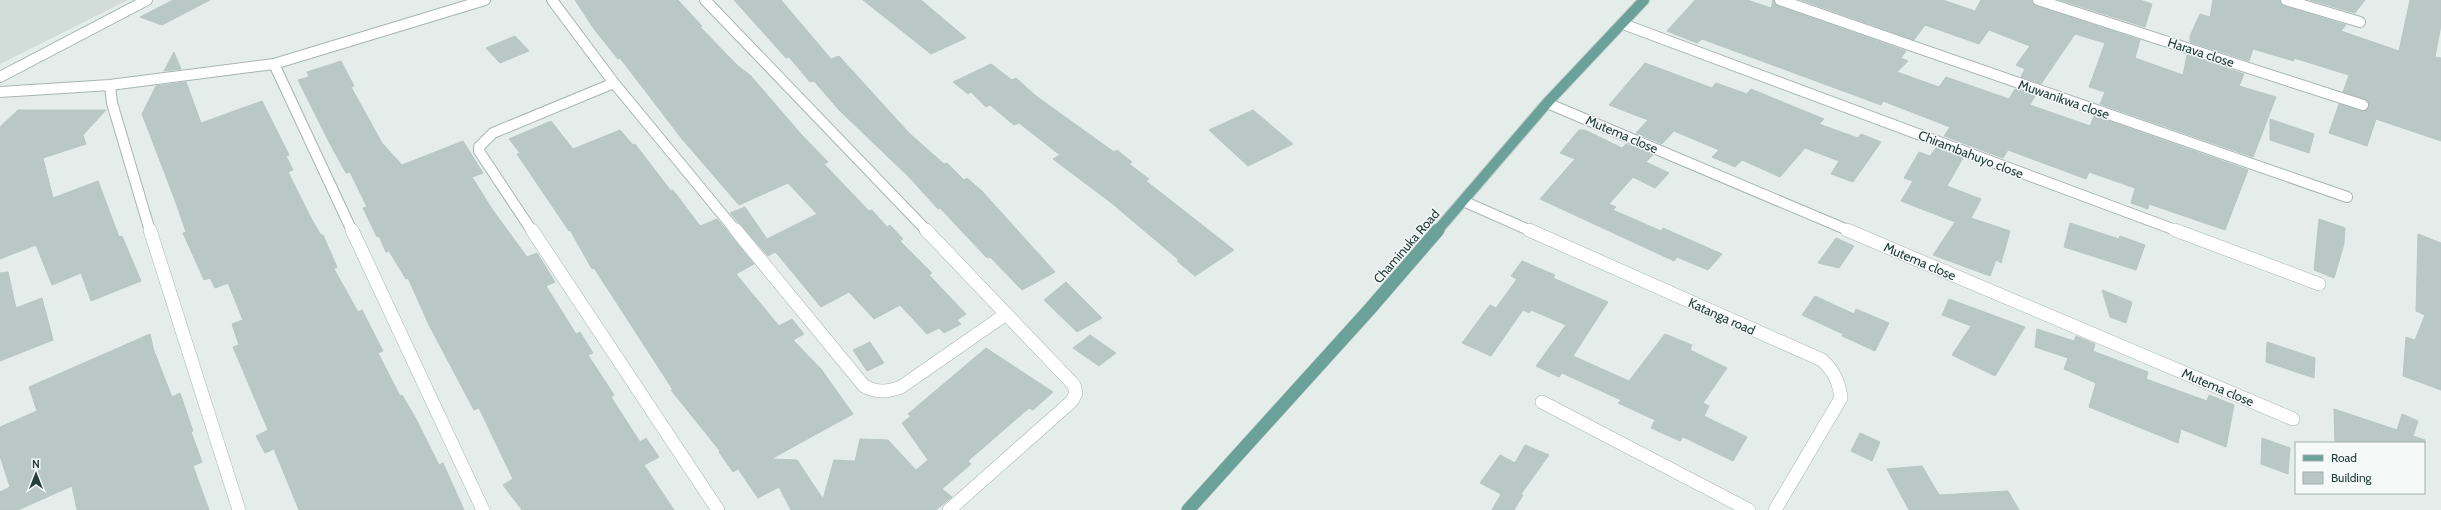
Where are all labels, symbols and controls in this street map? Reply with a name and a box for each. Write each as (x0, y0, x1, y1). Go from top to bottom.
street label: Harava close (2166, 34, 2237, 70)
street label: Muwanikwa close (2016, 76, 2112, 122)
street label: Mutema close (1583, 112, 1661, 157)
street label: Chirambahuyo close (1916, 127, 2026, 182)
street label: Chaminuka Road (1370, 206, 1442, 286)
street label: Mutema close (1881, 239, 1959, 284)
street label: Katanga road (1686, 294, 1758, 338)
street label: Mutema close (2179, 365, 2257, 410)
legend (2295, 442, 2425, 494)
text: Road (2331, 450, 2357, 465)
north arrow (16, 454, 56, 494)
text: N (32, 457, 40, 471)
text: Building (2331, 470, 2373, 485)

